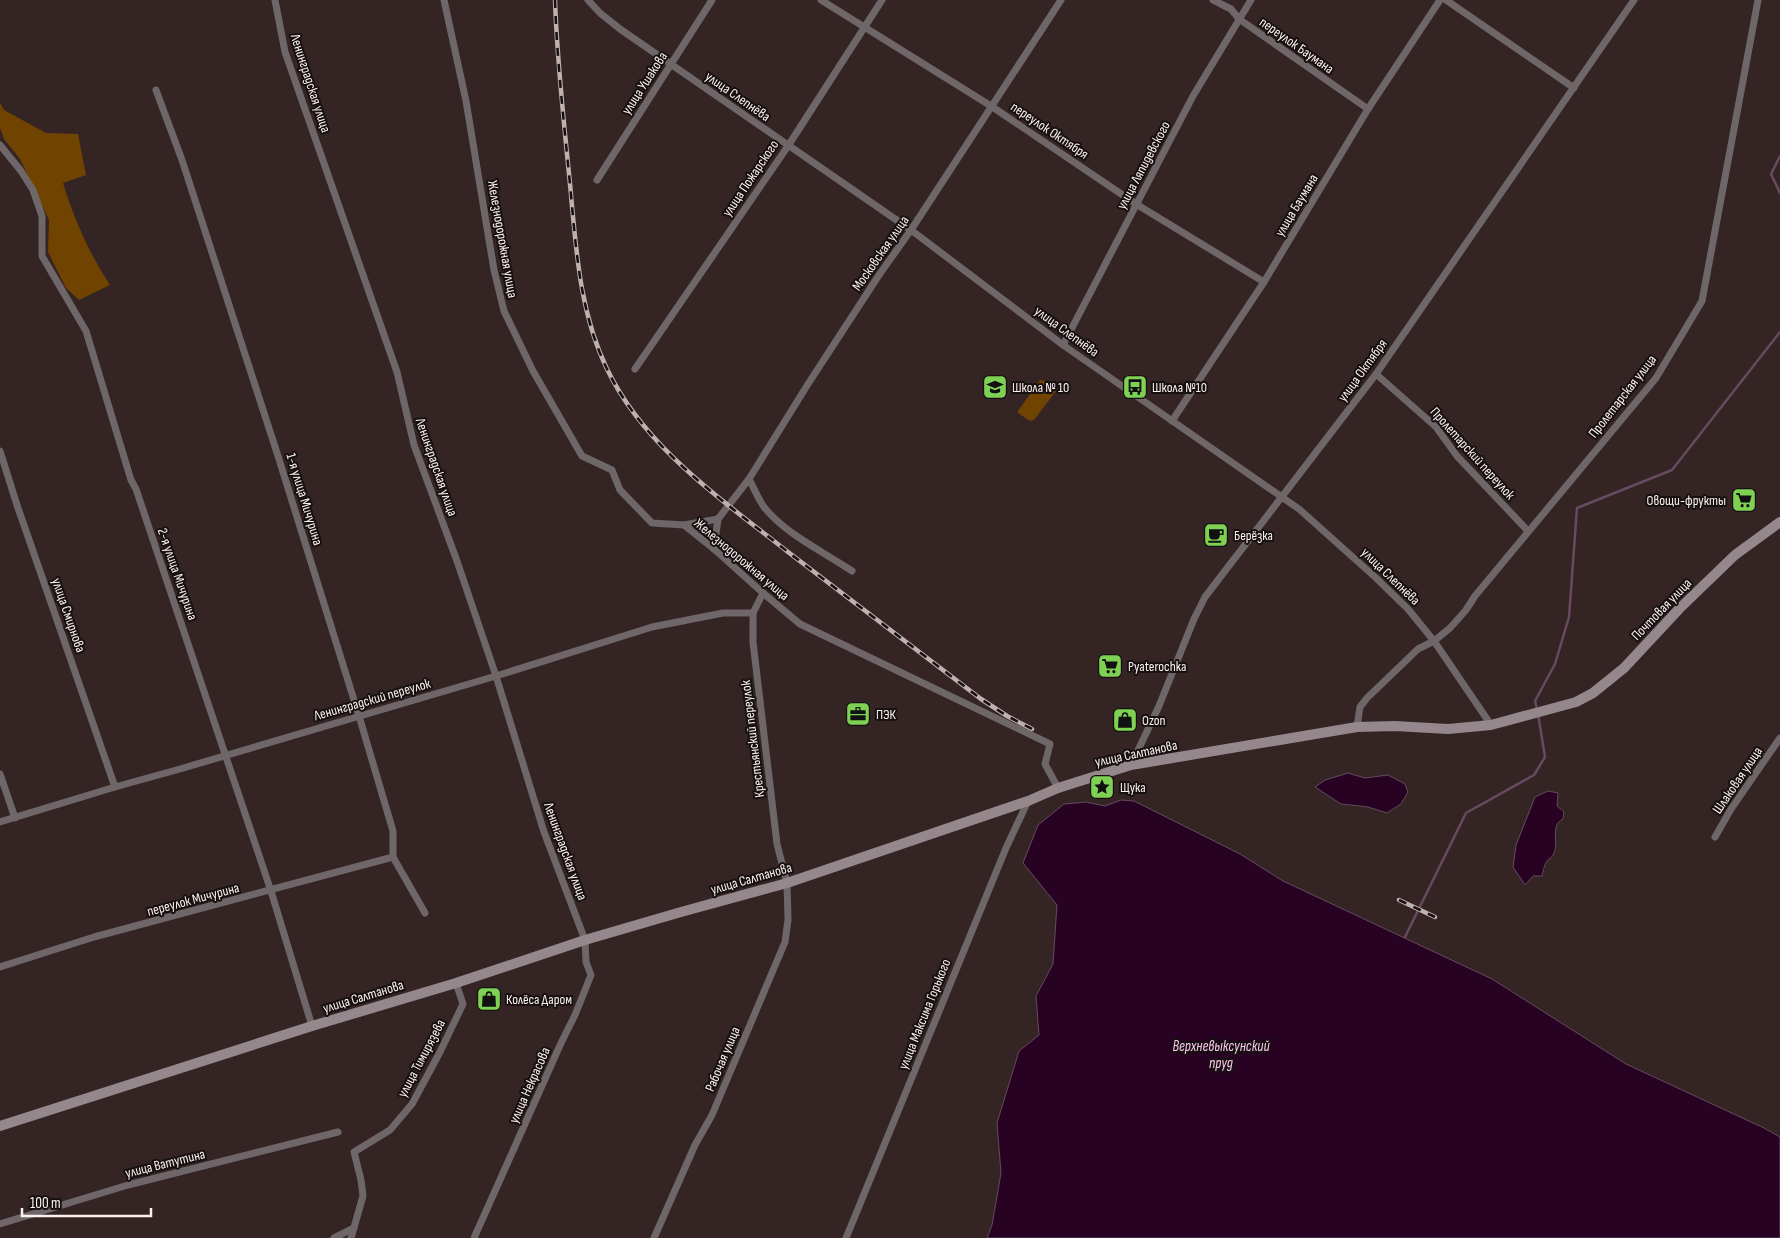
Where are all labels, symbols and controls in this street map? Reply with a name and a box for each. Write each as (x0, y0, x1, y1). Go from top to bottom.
street label: переулок Баумана (1256, 14, 1337, 77)
street label: Ленинградская улица (286, 31, 334, 135)
street label: улица Ушакова (618, 49, 671, 118)
street label: улица Слепнёва (702, 68, 774, 125)
street label: переулок Октября (1007, 98, 1092, 163)
street label: улица Ляпидевского (1113, 118, 1174, 212)
street label: улица Пожарского (719, 137, 782, 220)
street label: улица Баумана (1271, 171, 1322, 240)
street label: Железнодорожная улица (484, 179, 521, 299)
street label: Московская улица (848, 212, 913, 294)
street label: улица Слепнёва (1031, 302, 1102, 360)
street label: улица Октября (1334, 336, 1391, 405)
street label: Пролетарская улица (1585, 351, 1660, 441)
school or university icon: Школа № 10 (982, 374, 1008, 400)
bus stop icon: Школа №10 (1122, 374, 1148, 400)
place label: Школа № 10 (1012, 379, 1069, 396)
place label: Школа №10 (1152, 379, 1207, 396)
street label: Пролетарский переулок (1427, 404, 1519, 504)
street label: Ленинградская улица (411, 415, 461, 518)
street label: 1-я улица Мичурина (282, 451, 327, 547)
supermarket icon: Овощи-фрукты (1731, 487, 1757, 513)
place label: Овощи-фрукты (1647, 492, 1726, 509)
street label: Железнодорожная улица (691, 515, 793, 604)
cafe icon: Берёзка (1203, 522, 1229, 548)
street label: 2-я улица Мичурина (154, 526, 201, 622)
place label: Берёзка (1234, 527, 1273, 544)
street label: улица Слепнёва (1358, 544, 1424, 609)
street label: Почтовая улица (1628, 575, 1695, 644)
street label: улица Смирнова (48, 576, 89, 655)
supermarket icon: Pyaterochka (1097, 653, 1123, 679)
place label: Pyaterochka (1128, 658, 1186, 675)
street label: Ленинградский переулок (311, 674, 433, 725)
street label: Крестьянский переулок (737, 679, 768, 799)
office icon: ПЭК (845, 701, 871, 727)
place label: ПЭК (876, 706, 897, 723)
shop icon: Ozon (1112, 707, 1138, 733)
place label: Ozon (1142, 712, 1166, 729)
street label: улица Салтанова (1093, 736, 1179, 771)
street label: Шлаковая улица (1709, 743, 1766, 817)
place icon: Щука (1089, 774, 1115, 800)
place label: Щука (1120, 779, 1146, 796)
street label: Ленинградская улица (540, 799, 591, 902)
street label: улица Салтанова (709, 859, 794, 898)
street label: переулок Мичурина (145, 879, 241, 920)
street label: улица Максима Горького (895, 956, 954, 1072)
street label: улица Салтанова (321, 976, 406, 1017)
shop icon: Колёса Даром (476, 986, 502, 1012)
place label: Колёса Даром (506, 991, 572, 1008)
street label: улица Тимирязева (394, 1016, 449, 1100)
street label: Рабочая улица (701, 1024, 744, 1094)
water label: Верхневыксунский пруд (1172, 1037, 1270, 1073)
street label: улица Некрасова (505, 1045, 554, 1126)
street label: улица Ватутина (123, 1145, 207, 1182)
scale bar (22, 1186, 151, 1218)
text: 100 m (30, 1194, 61, 1213)

